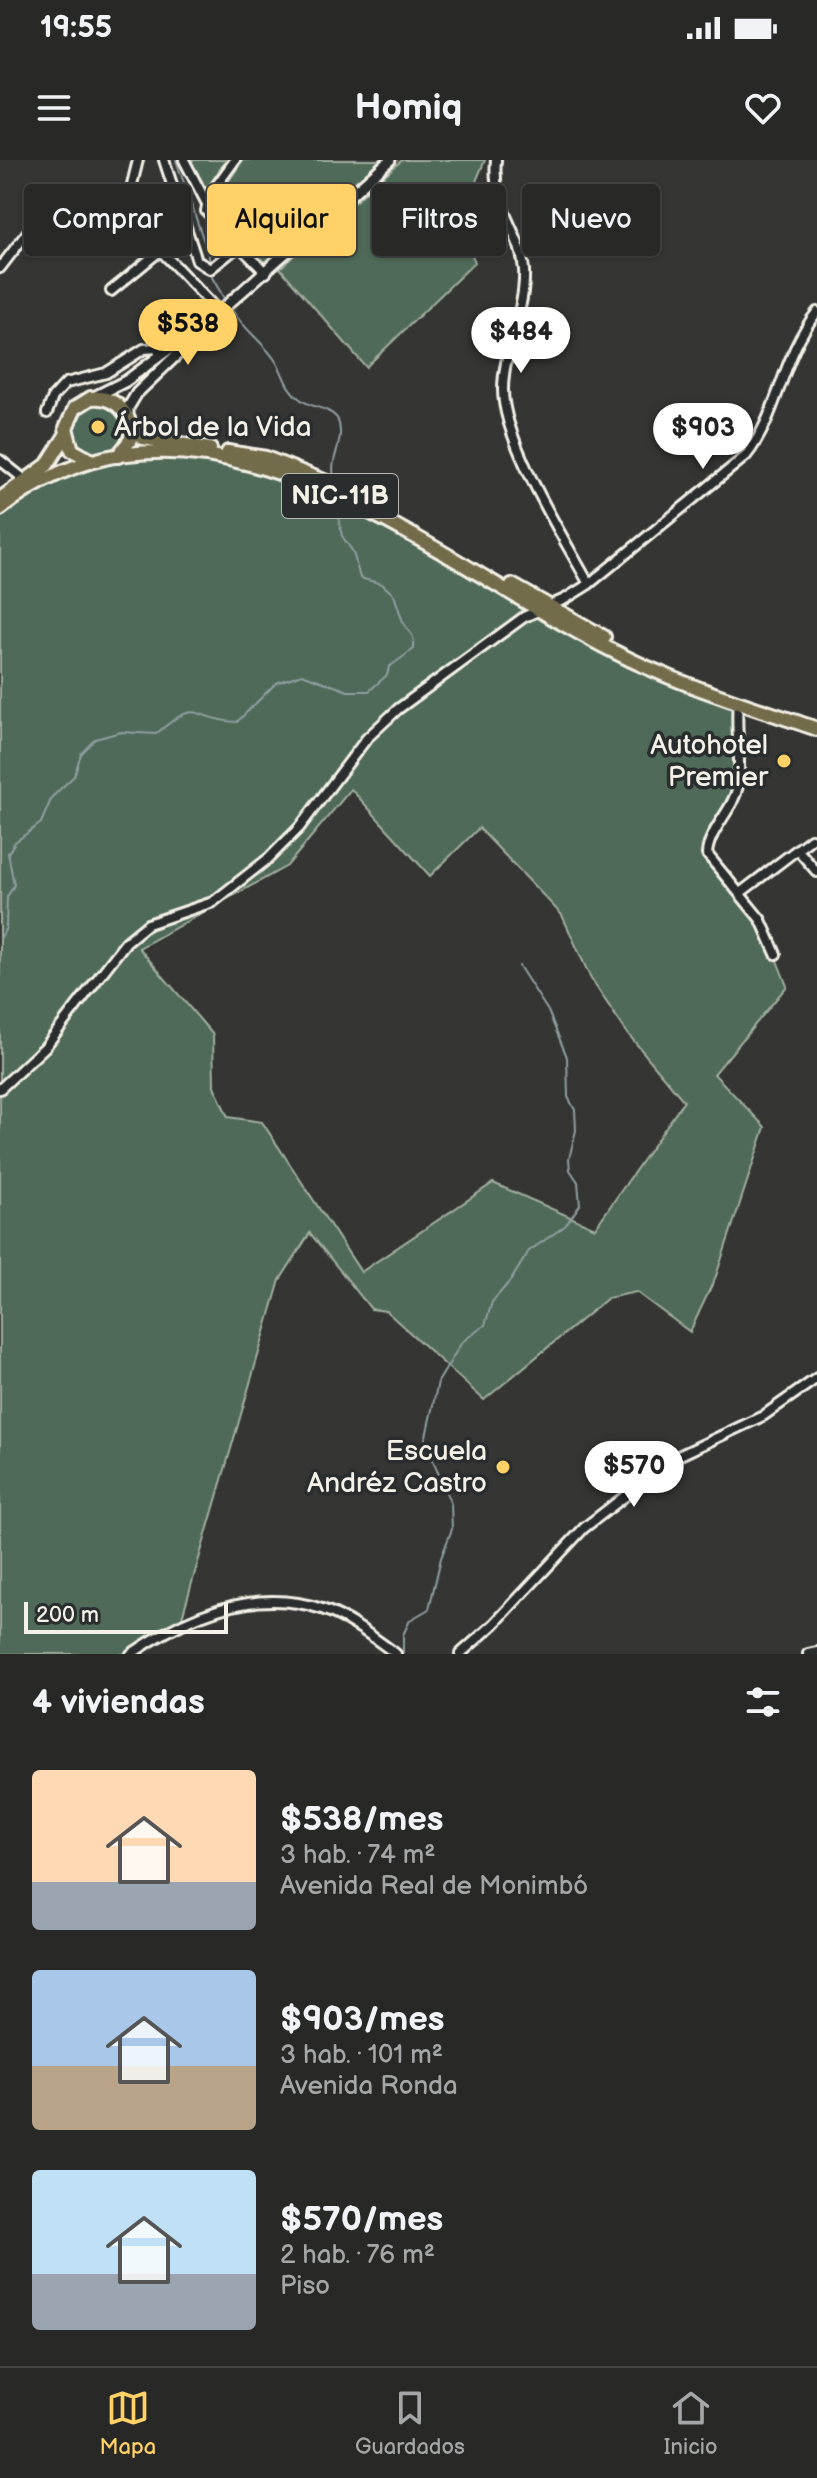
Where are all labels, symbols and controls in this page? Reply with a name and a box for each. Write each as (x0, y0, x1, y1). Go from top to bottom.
text: 19:55 (40, 10, 112, 46)
icon: menu (32, 86, 76, 130)
icon: heart (741, 86, 785, 130)
text: Homiq (355, 87, 462, 130)
chip: Comprar (24, 184, 191, 256)
chip: Alquilar (207, 184, 356, 256)
chip: Filtros (372, 184, 506, 256)
chip: Nuevo (522, 184, 660, 256)
pin: $538 (141, 299, 235, 367)
pin: $484 (474, 307, 568, 375)
text: $538 (157, 309, 219, 340)
text: $484 (489, 317, 553, 348)
pin: $903 (656, 403, 750, 471)
place label: Árbol de la Vida (114, 410, 312, 444)
text: $903 (671, 413, 735, 444)
marker: Árbol de la Vida (89, 418, 107, 436)
road number: NIC-11B (282, 474, 398, 518)
place label: Autohotel Premier (650, 729, 769, 794)
marker: Autohotel Premier (775, 752, 793, 770)
place label: Escuela Andréz Castro (307, 1435, 487, 1500)
pin: $570 (587, 1441, 681, 1509)
text: $570 (603, 1451, 665, 1482)
marker: Escuela Andréz Castro (494, 1458, 512, 1476)
scale bar (24, 1598, 228, 1634)
text: 200 m (36, 1602, 99, 1629)
icon: filters (741, 1680, 785, 1724)
text: 4 viviendas (32, 1682, 205, 1723)
text: $538/mes (280, 1799, 444, 1840)
icon: home (96, 1802, 192, 1898)
text: 3 hab. · 74 m² (280, 1840, 436, 1871)
text: Avenida Real de Monimbó (280, 1871, 588, 1902)
text: $903/mes (280, 1999, 445, 2040)
icon: home (96, 2002, 192, 2098)
text: 3 hab. · 101 m² (280, 2040, 443, 2071)
text: Avenida Ronda (280, 2071, 458, 2102)
text: $570/mes (280, 2199, 443, 2240)
icon: home (96, 2202, 192, 2298)
text: 2 hab. · 76 m² (280, 2240, 435, 2271)
text: Piso (280, 2271, 330, 2302)
tab: Mapa (99, 2386, 156, 2461)
tab: Guardados (355, 2386, 465, 2461)
tab: Inicio (664, 2386, 718, 2461)

